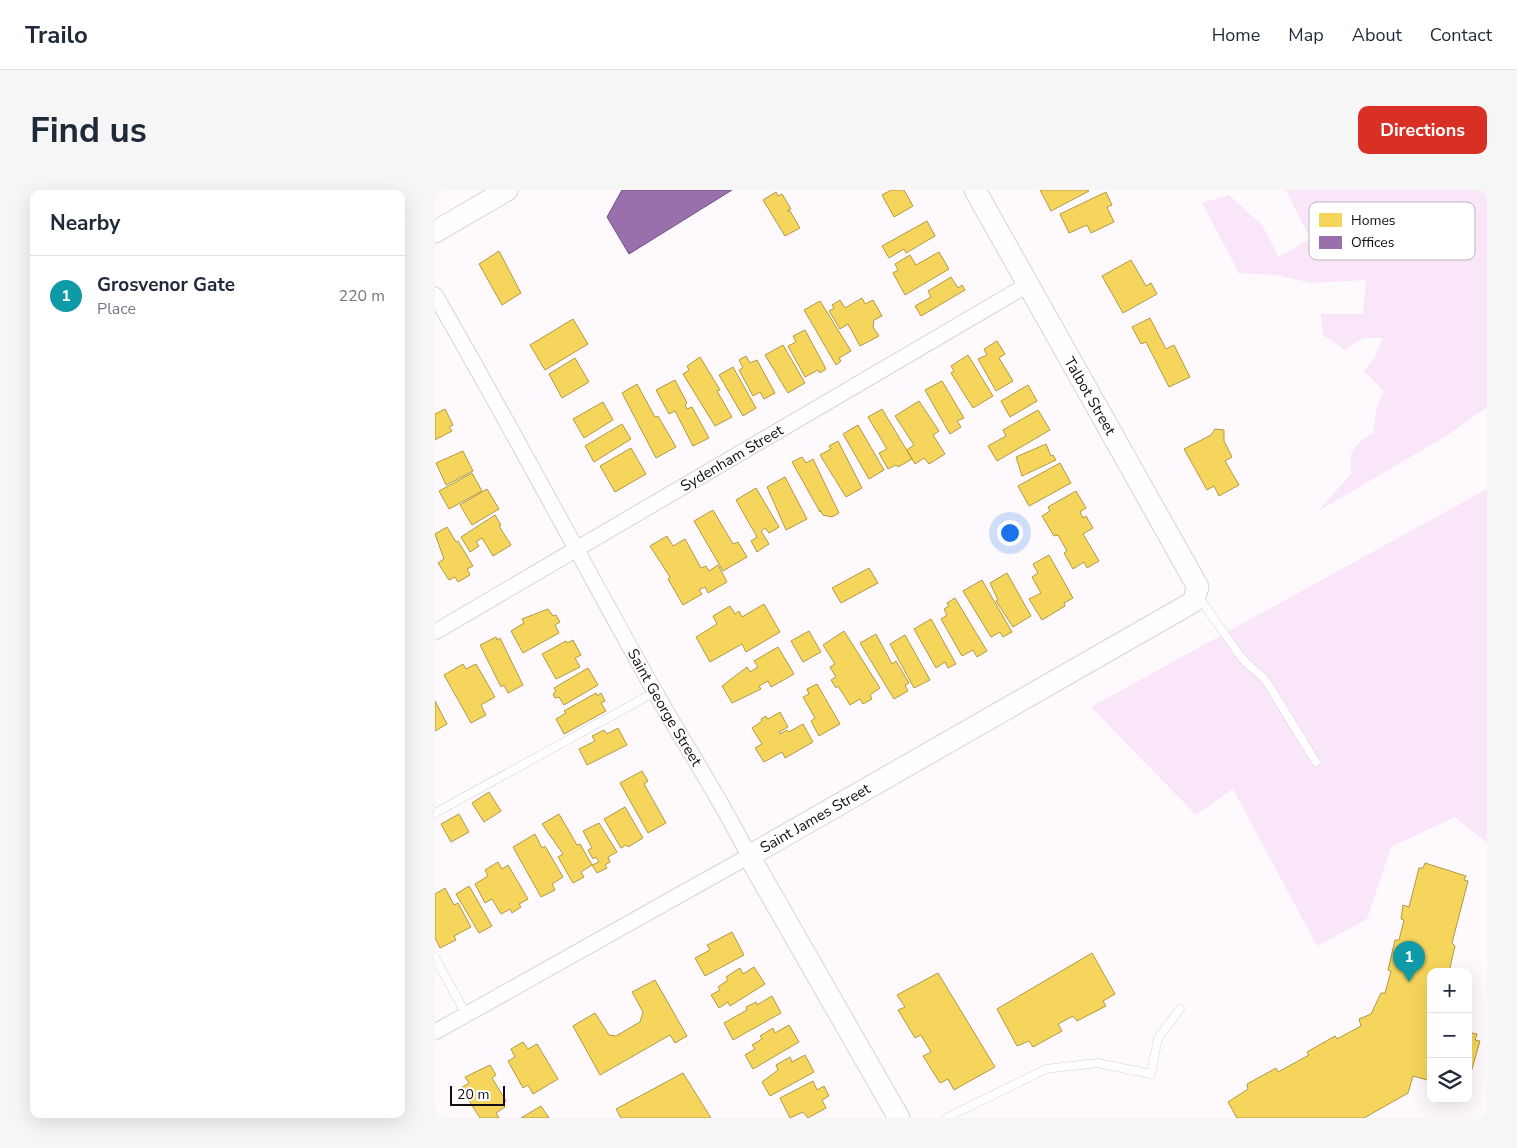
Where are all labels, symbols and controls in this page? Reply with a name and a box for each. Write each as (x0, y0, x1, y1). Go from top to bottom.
text: Trailo (25, 19, 88, 51)
text: Home (1212, 23, 1260, 47)
text: Map (1288, 23, 1324, 47)
text: About (1352, 23, 1402, 47)
text: Contact (1430, 23, 1492, 47)
button: Directions (1358, 106, 1487, 154)
text: Find us (30, 107, 147, 154)
legend (1309, 202, 1475, 260)
text: Nearby (50, 209, 120, 237)
text: Homes (1351, 211, 1396, 230)
text: Offices (1351, 233, 1395, 252)
text: Grosvenor Gate (97, 272, 235, 298)
text: 1 (61, 285, 71, 307)
text: 220 m (338, 285, 385, 307)
text: Place (97, 298, 136, 320)
street label: Talbot Street (1060, 353, 1121, 439)
street label: Sydenham Street (677, 420, 788, 496)
your location (997, 520, 1023, 546)
street label: Saint George Street (623, 645, 707, 770)
street label: Saint James Street (756, 778, 874, 858)
pin: 1 (1393, 941, 1425, 982)
map controls (1427, 968, 1472, 1103)
button: + (1427, 968, 1472, 1013)
button: − (1427, 1013, 1472, 1058)
button: layers (1427, 1058, 1472, 1103)
scale bar (450, 1083, 505, 1106)
text: 20 m (457, 1085, 489, 1104)

